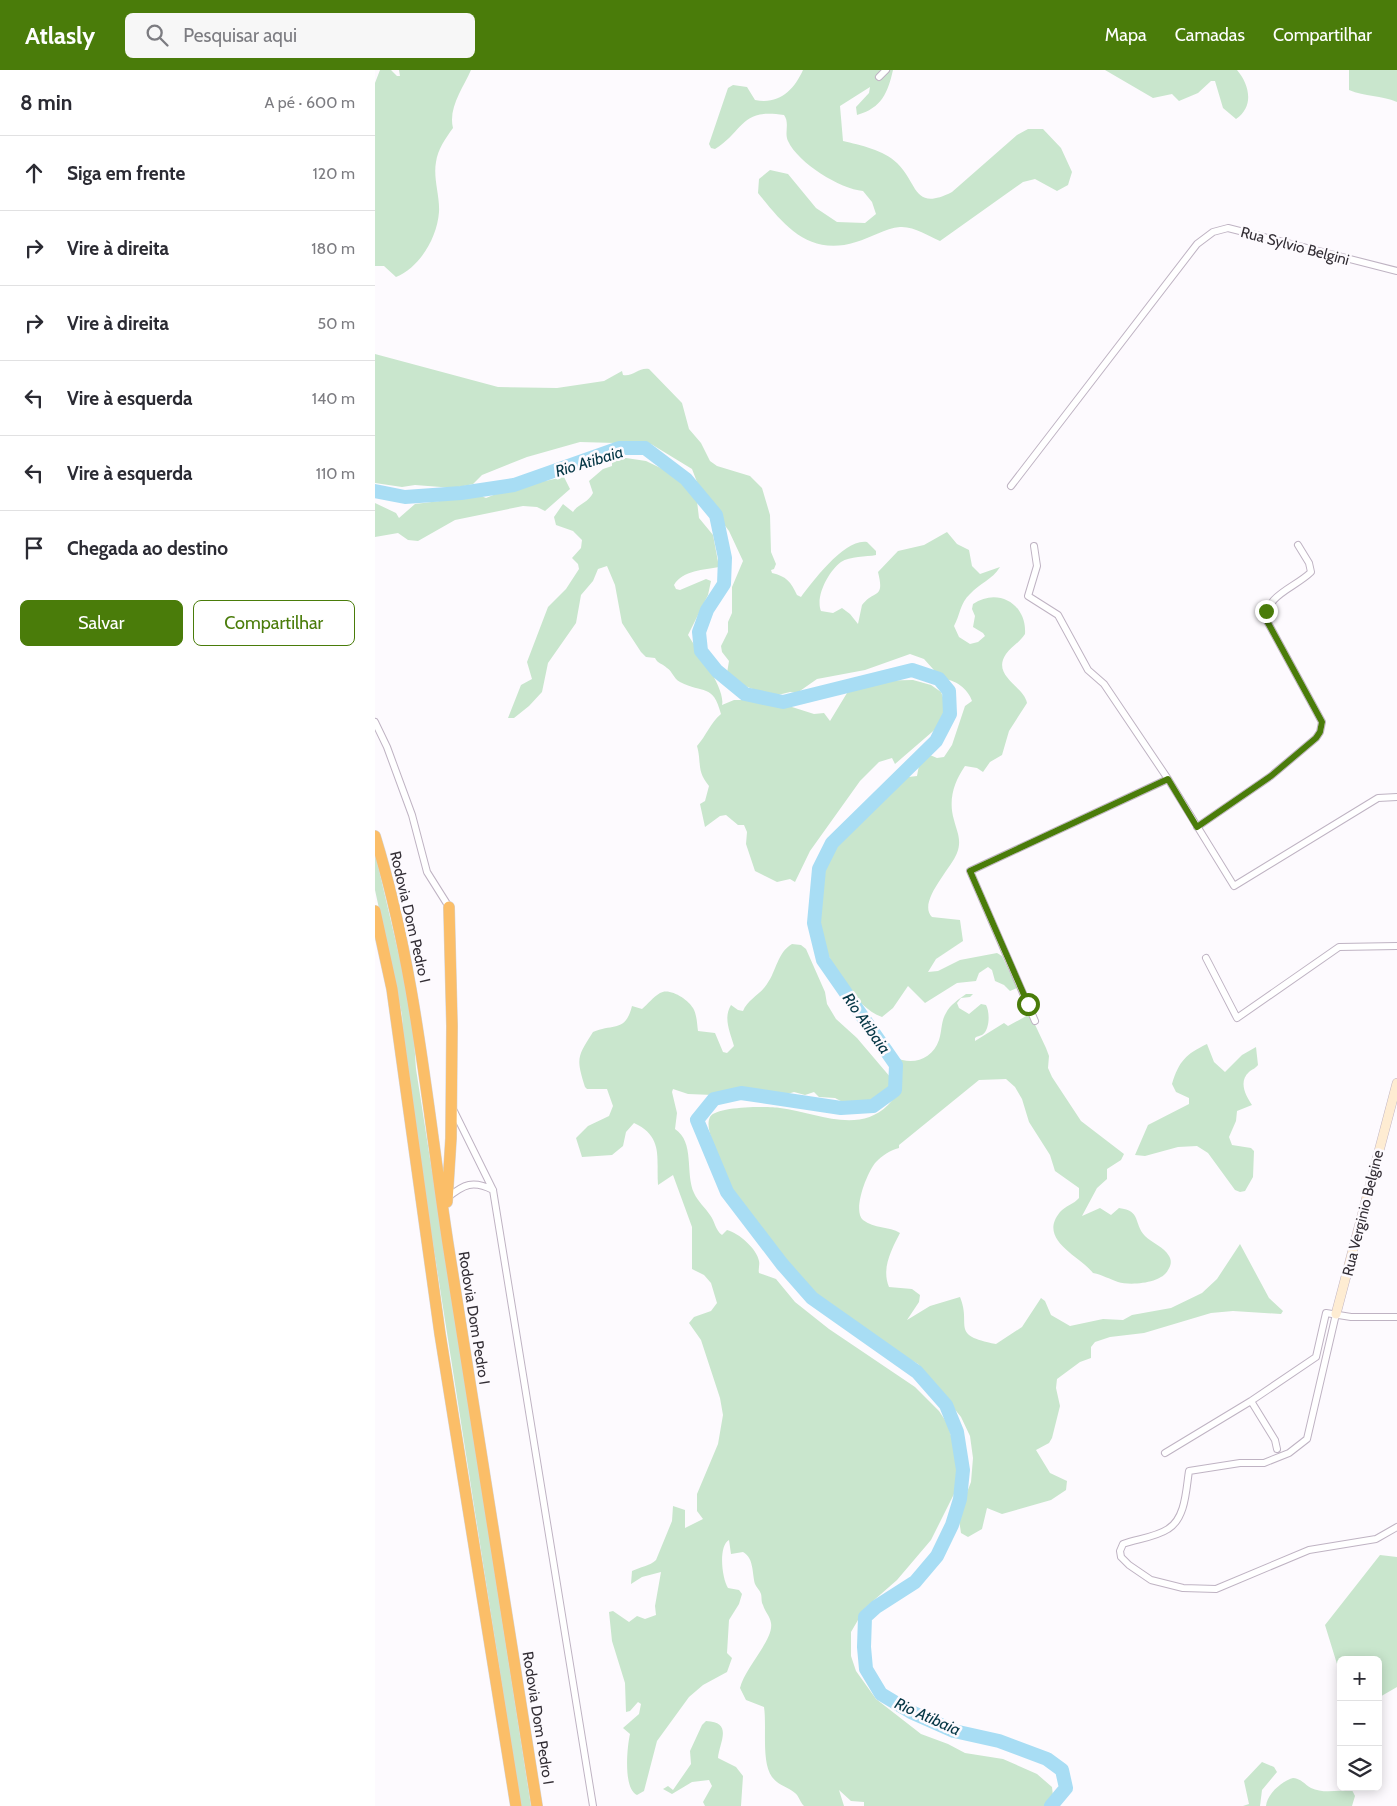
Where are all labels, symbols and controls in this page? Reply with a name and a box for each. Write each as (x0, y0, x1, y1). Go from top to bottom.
search box (125, 13, 475, 58)
text: Atlasly (25, 21, 95, 50)
icon: search (143, 21, 171, 49)
text: Pesquisar aqui (183, 24, 297, 47)
text: Mapa (1105, 24, 1147, 46)
text: Camadas (1175, 24, 1245, 46)
text: Compartilhar (1273, 24, 1372, 46)
text: 8 min (20, 90, 72, 115)
text: A pé · 600 m (264, 93, 355, 112)
icon: ahead (20, 159, 48, 187)
text: Siga em frente (67, 162, 185, 185)
text: 120 m (313, 164, 355, 183)
street label: Rua Sylvio Belgini (1239, 223, 1351, 269)
icon: right (20, 234, 48, 262)
text: Vire à direita (67, 237, 169, 260)
text: 180 m (311, 239, 355, 258)
icon: right (20, 309, 48, 337)
text: Vire à direita (67, 312, 169, 335)
text: 50 m (318, 314, 355, 333)
icon: left (20, 384, 48, 412)
text: Vire à esquerda (67, 387, 193, 410)
text: 140 m (312, 389, 355, 408)
water label: Rio Atibaia (553, 442, 625, 481)
icon: left (20, 459, 48, 487)
text: Vire à esquerda (67, 462, 193, 485)
text: 110 m (316, 464, 355, 483)
icon: arrive (20, 534, 48, 562)
text: Chegada ao destino (67, 537, 228, 560)
button: Salvar (20, 600, 183, 646)
button: Compartilhar (193, 600, 355, 646)
route end (1255, 600, 1278, 623)
street label: Rodovia Dom Pedro I (386, 849, 434, 985)
water label: Rio Atibaia (839, 989, 894, 1057)
route start (1017, 993, 1040, 1016)
street label: Rua Verginio Belgine (1339, 1148, 1387, 1278)
street label: Rodovia Dom Pedro I (455, 1250, 493, 1386)
street label: Rodovia Dom Pedro I (519, 1650, 557, 1786)
map controls (1337, 1656, 1382, 1791)
button: + (1337, 1656, 1382, 1701)
water label: Rio Atibaia (892, 1694, 964, 1739)
button: − (1337, 1701, 1382, 1746)
button: layers (1337, 1746, 1382, 1791)

